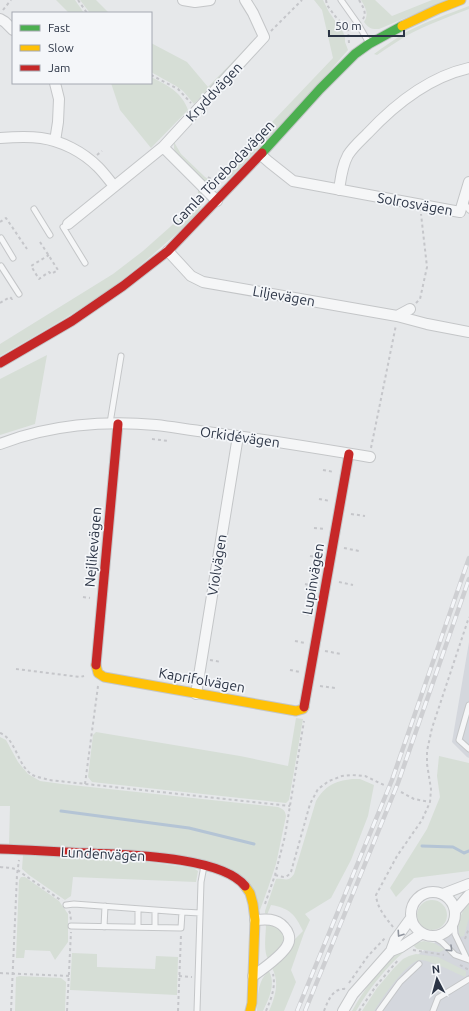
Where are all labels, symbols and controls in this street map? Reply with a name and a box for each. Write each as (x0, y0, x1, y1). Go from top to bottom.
legend (12, 12, 152, 84)
scale bar (329, 12, 404, 38)
text: 50 m (335, 19, 362, 32)
text: Fast (48, 21, 70, 34)
text: Slow (48, 41, 74, 54)
street label: Kryddvägen (183, 59, 245, 125)
text: Jam (48, 61, 70, 74)
street label: Gamla Törebodavägen (168, 117, 278, 229)
street label: Solrosvägen (376, 189, 454, 219)
street label: Liljevägen (252, 283, 316, 309)
street label: Orkidévägen (199, 423, 281, 451)
street label: Nejlikevägen (82, 506, 104, 588)
street label: Violvägen (204, 533, 230, 597)
street label: Lupinvägen (299, 542, 327, 616)
street label: Kaprifolvägen (157, 665, 247, 695)
street label: Lundenvägen (60, 844, 146, 864)
one-way arrow (398, 929, 405, 936)
one-way arrow (445, 944, 453, 952)
north arrow (417, 959, 457, 999)
text: N (431, 963, 441, 975)

